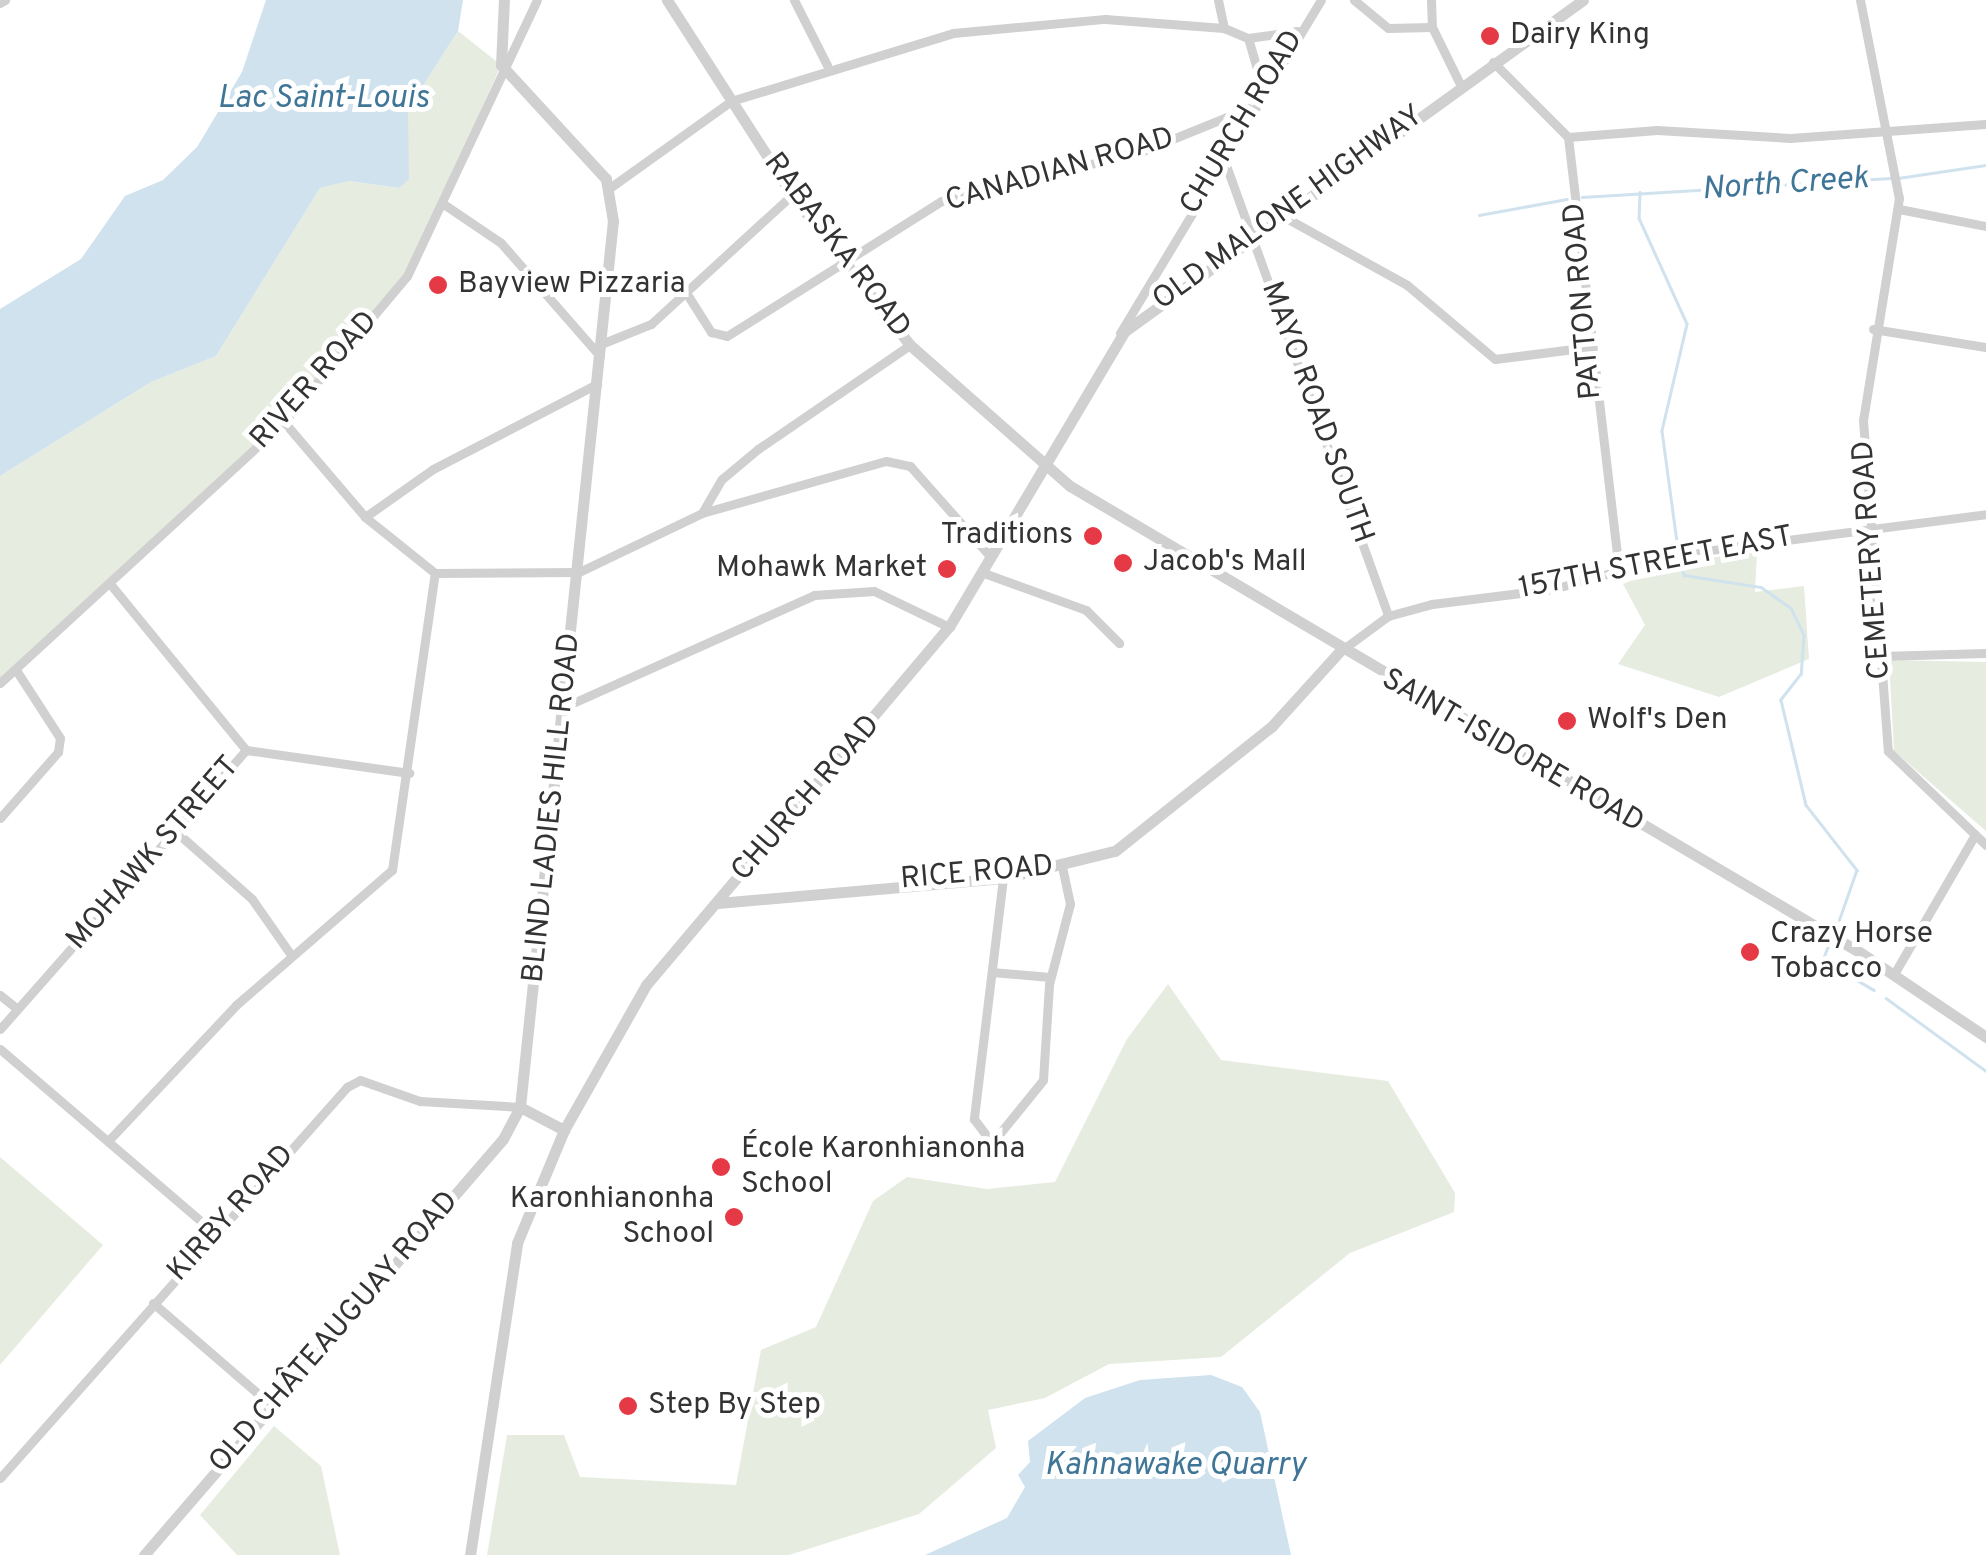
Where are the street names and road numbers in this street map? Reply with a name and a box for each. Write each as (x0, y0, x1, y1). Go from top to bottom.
street label: CHURCH ROAD (1174, 24, 1312, 222)
street label: OLD MALONE HIGHWAY (1147, 99, 1431, 319)
street label: CANADIAN ROAD (942, 121, 1178, 221)
street label: RABASKA ROAD (754, 146, 918, 346)
street label: PATTON ROAD (1557, 201, 1611, 401)
street label: MAYO ROAD SOUTH (1252, 277, 1380, 549)
street label: RIVER ROAD (244, 305, 386, 457)
street label: CEMETERY ROAD (1847, 439, 1899, 681)
street label: 157TH STREET EAST (1515, 520, 1797, 608)
street label: BLIND LADIES HILL ROAD (517, 631, 589, 985)
street label: SAINT-ISIDORE ROAD (1375, 662, 1649, 842)
street label: CHURCH ROAD (725, 709, 889, 889)
street label: MOHAWK STREET (60, 750, 248, 958)
street label: RICE ROAD (899, 849, 1055, 899)
street label: KIRBY ROAD (161, 1138, 303, 1290)
street label: OLD CHÂTEAUGUAY ROAD (202, 1184, 468, 1482)

